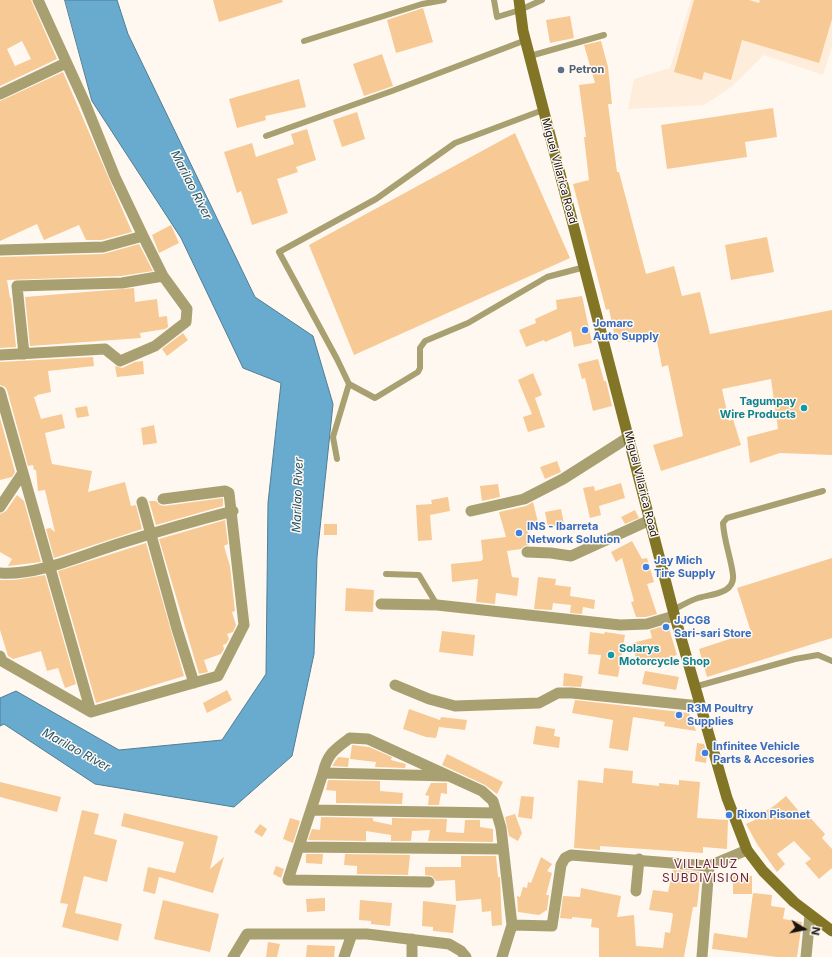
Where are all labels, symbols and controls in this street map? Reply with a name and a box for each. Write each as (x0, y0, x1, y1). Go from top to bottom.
place label: Petron (569, 63, 604, 77)
marker: Petron (556, 65, 566, 75)
street label: Miguel Villarica Road (539, 117, 579, 225)
water label: Marilao River (168, 148, 214, 222)
place label: Jomarc Auto Supply (593, 317, 659, 343)
marker: Jomarc Auto Supply (580, 325, 590, 335)
place label: Tagumpay Wire Products (720, 395, 796, 421)
marker: Tagumpay Wire Products (799, 403, 809, 413)
street label: Miguel Villarica Road (621, 430, 661, 538)
water label: Marilao River (289, 457, 307, 533)
place label: INS - Ibarreta Network Solution (527, 520, 620, 546)
marker: INS - Ibarreta Network Solution (514, 528, 524, 538)
place label: Jay Mich Tire Supply (654, 554, 715, 580)
marker: Jay Mich Tire Supply (641, 562, 651, 572)
place label: JJCG8 Sari-sari Store (674, 614, 752, 640)
marker: JJCG8 Sari-sari Store (661, 622, 671, 632)
place label: Solarys Motorcycle Shop (619, 642, 710, 668)
marker: Solarys Motorcycle Shop (606, 650, 616, 660)
place label: R3M Poultry Supplies (687, 702, 753, 728)
marker: R3M Poultry Supplies (674, 710, 684, 720)
water label: Marilao River (40, 725, 112, 775)
place label: Infinitee Vehicle Parts & Accesories (713, 740, 814, 766)
marker: Infinitee Vehicle Parts & Accesories (700, 748, 710, 758)
place label: Rixon Pisonet (737, 808, 810, 822)
marker: Rixon Pisonet (724, 810, 734, 820)
district label: VILLALUZ SUBDIVISION (662, 857, 750, 885)
north arrow (784, 909, 824, 949)
text: N (808, 926, 823, 936)

